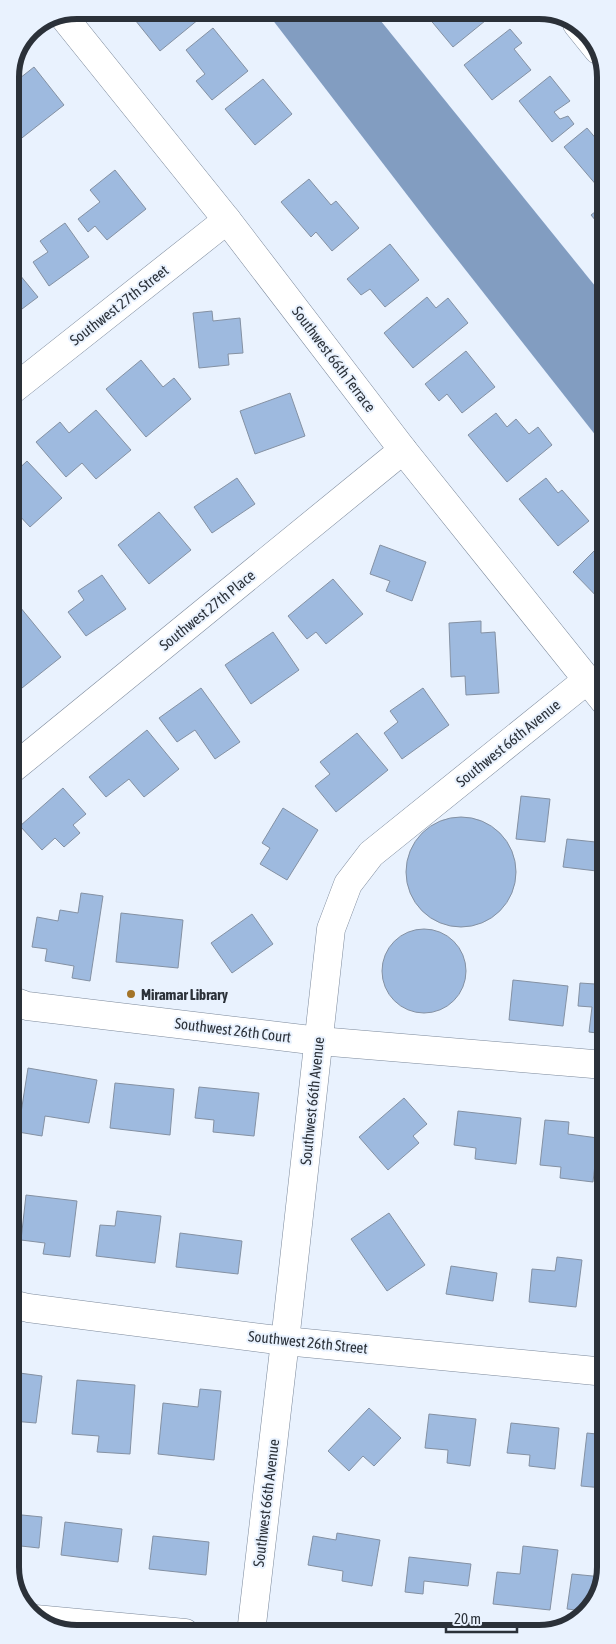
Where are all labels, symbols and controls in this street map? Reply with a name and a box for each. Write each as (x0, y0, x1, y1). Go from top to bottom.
street label: Southwest 27th Street (66, 261, 172, 349)
street label: Southwest 66th Terrace (289, 303, 379, 415)
street label: Southwest 27th Place (156, 566, 258, 654)
street label: Southwest 66th Avenue (453, 696, 564, 790)
place label: Miramar Library (141, 986, 229, 1003)
marker: Miramar Library (125, 988, 137, 1000)
street label: Southwest 26th Court (174, 1014, 292, 1046)
street label: Southwest 66th Avenue (297, 1036, 327, 1166)
street label: Southwest 26th Street (247, 1327, 369, 1357)
street label: Southwest 66th Avenue (250, 1438, 282, 1568)
scale bar (446, 1602, 517, 1634)
text: 20 m (454, 1610, 481, 1627)

